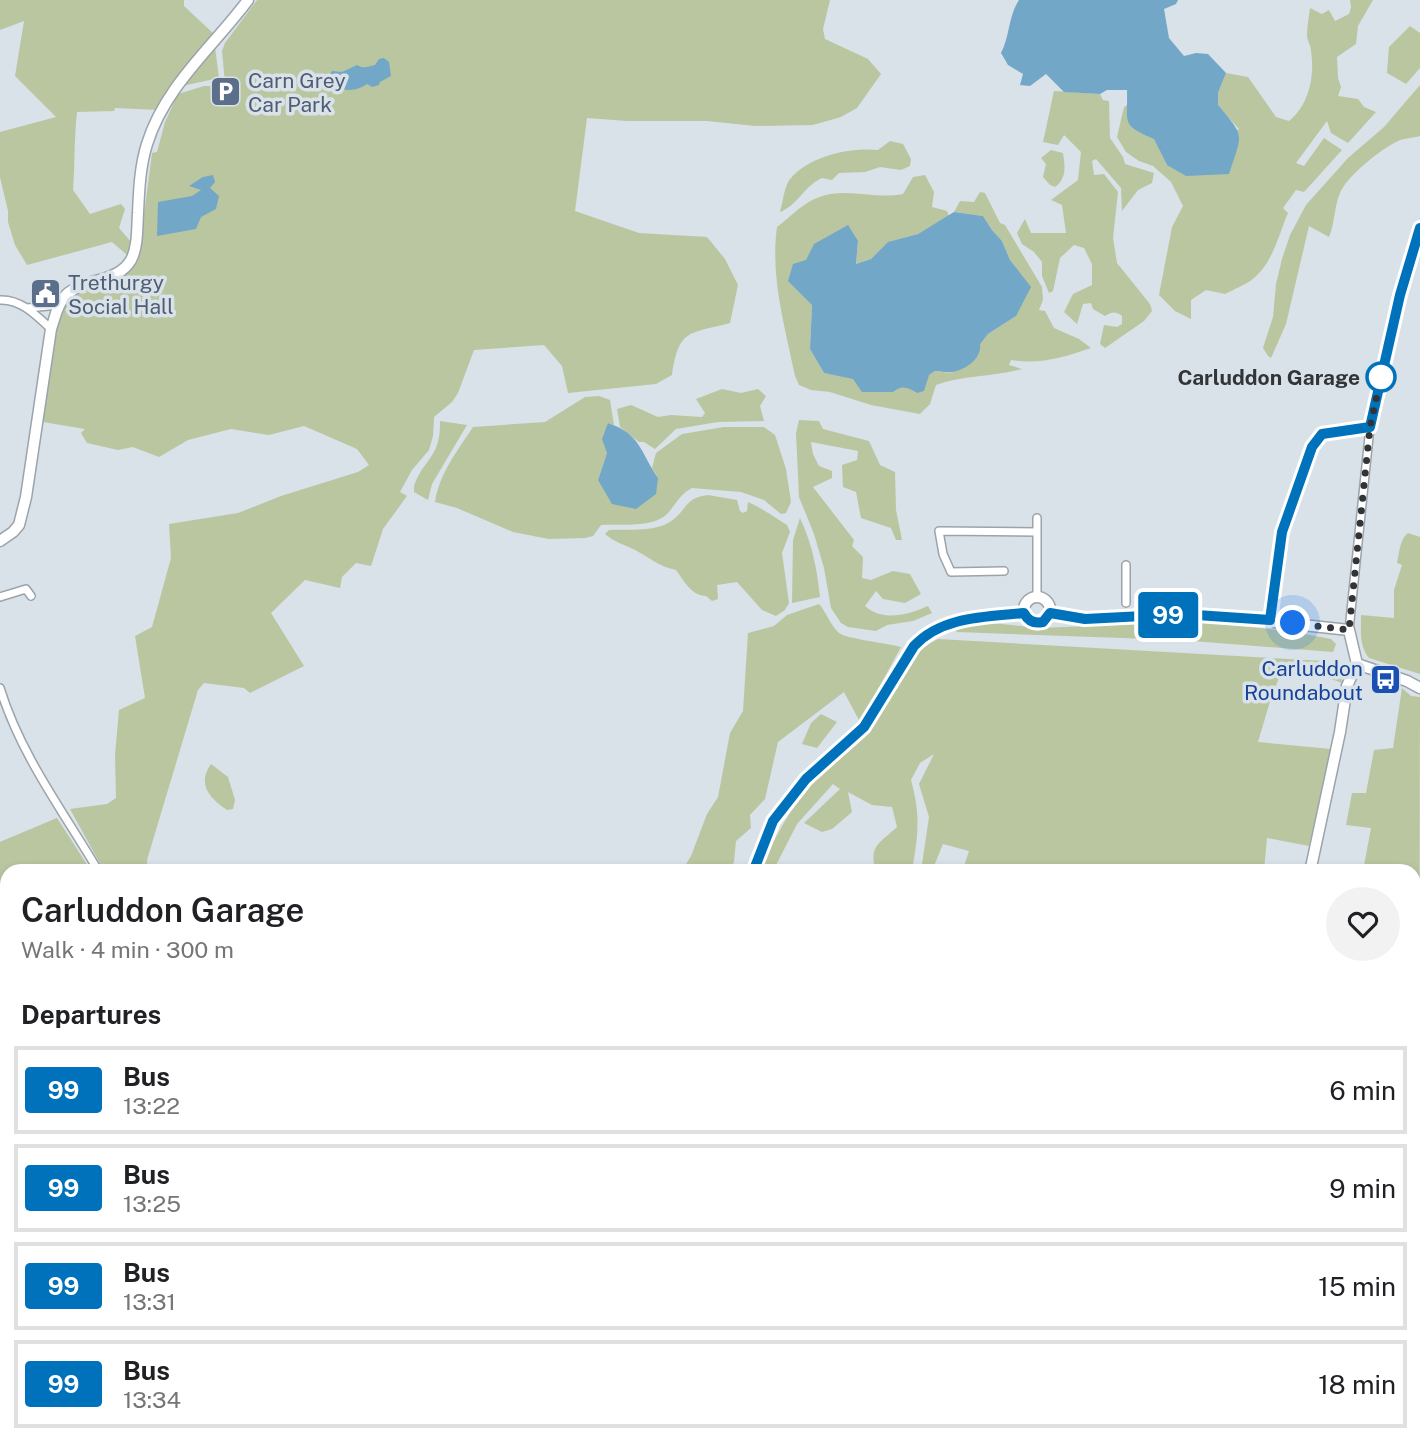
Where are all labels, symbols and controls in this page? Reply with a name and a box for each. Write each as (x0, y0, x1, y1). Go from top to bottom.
place label: Carn Grey Car Park (248, 68, 346, 117)
parking icon: Carn Grey Car Park (208, 75, 242, 109)
place label: Trethurgy Social Hall (68, 270, 174, 319)
public building icon: Trethurgy Social Hall (28, 277, 62, 311)
marker: Carluddon Garage (1366, 362, 1396, 392)
place label: Carluddon Garage (1177, 365, 1360, 390)
line badge: 99 (1136, 592, 1200, 638)
text: 99 (1152, 601, 1184, 629)
your location (1275, 605, 1310, 640)
place label: Carluddon Roundabout (1244, 656, 1363, 705)
bus stop icon: Carluddon Roundabout (1369, 663, 1403, 697)
button: heart (1326, 887, 1400, 961)
text: Carluddon Garage (21, 891, 304, 929)
text: Walk · 4 min · 300 m (21, 936, 234, 963)
text: Departures (21, 999, 161, 1030)
text: Bus (123, 1061, 170, 1092)
text: 6 min (1329, 1075, 1396, 1106)
text: 99 (48, 1076, 79, 1104)
text: 13:22 (123, 1092, 180, 1119)
text: Bus (123, 1159, 170, 1190)
text: 9 min (1329, 1173, 1396, 1204)
text: 99 (48, 1174, 79, 1202)
text: 13:25 (123, 1190, 181, 1217)
text: Bus (123, 1257, 170, 1288)
text: 15 min (1318, 1271, 1396, 1302)
text: 99 (48, 1272, 79, 1300)
text: 13:31 (123, 1288, 176, 1315)
text: Bus (123, 1355, 170, 1386)
text: 18 min (1318, 1369, 1396, 1400)
text: 99 (48, 1370, 79, 1398)
text: 13:34 (123, 1386, 181, 1413)

